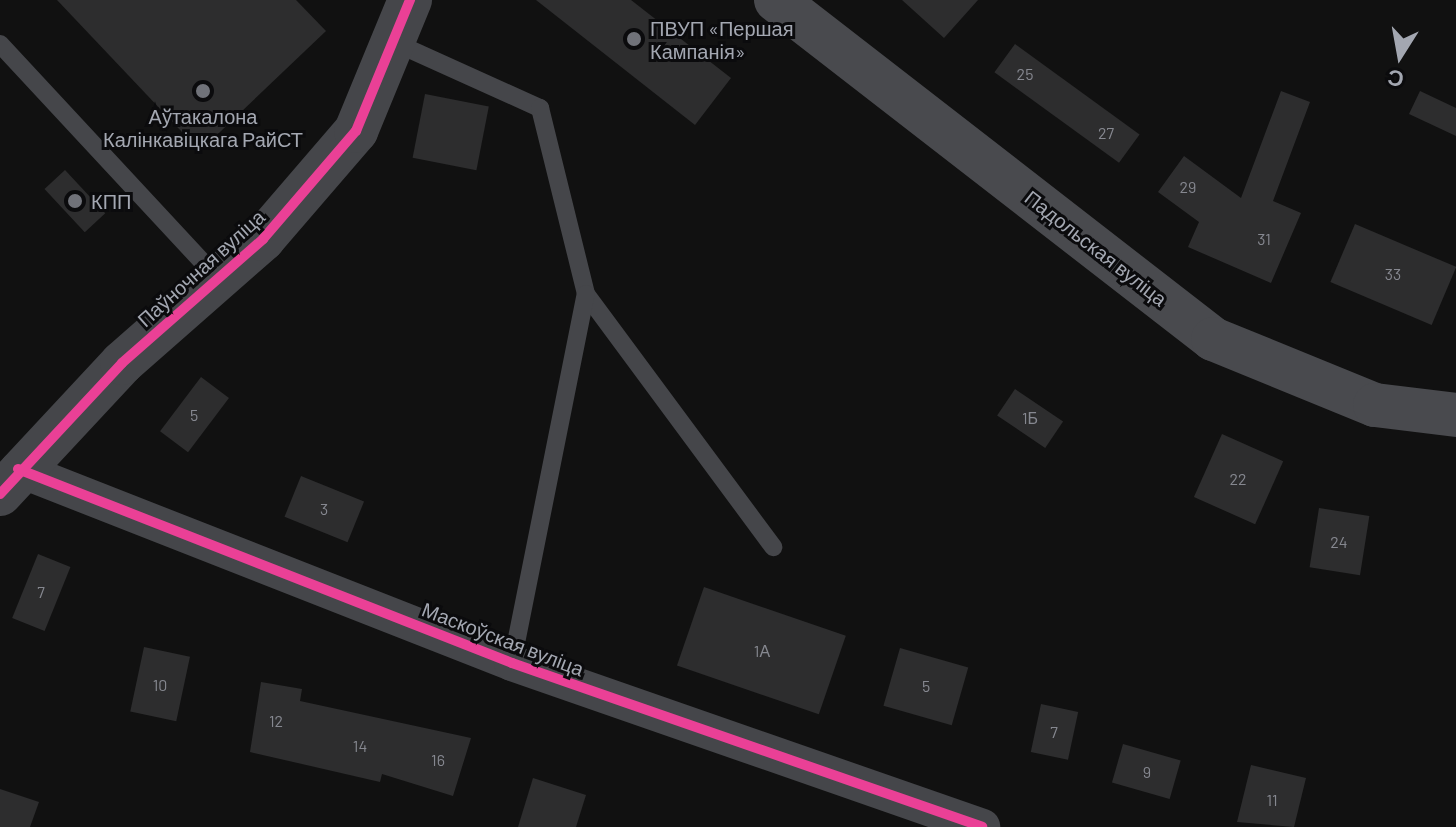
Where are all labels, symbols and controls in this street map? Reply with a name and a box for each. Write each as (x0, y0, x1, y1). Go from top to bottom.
place label: ПВУП «Першая Кампанія» (650, 16, 794, 63)
north arrow (1360, 16, 1440, 96)
marker: ПВУП «Першая Кампанія» (625, 30, 643, 48)
house number: 25 (1017, 64, 1033, 84)
text: С (1385, 65, 1406, 94)
marker: Аўтакалона Калінкавіцкага РайСТ (194, 82, 212, 100)
place label: Аўтакалона Калінкавіцкага РайСТ (103, 104, 303, 151)
house number: 27 (1098, 123, 1114, 143)
house number: 29 (1180, 177, 1196, 197)
street label: Падольская вуліца (1020, 185, 1172, 311)
place label: КПП (91, 189, 131, 213)
marker: КПП (66, 192, 84, 210)
street label: Паўночная вуліца (132, 205, 270, 331)
house number: 31 (1257, 229, 1271, 249)
house number: 33 (1385, 264, 1401, 284)
house number: 5 (190, 405, 198, 425)
house number: 1Б (1022, 408, 1038, 428)
house number: 22 (1229, 469, 1247, 489)
house number: 3 (320, 499, 328, 519)
house number: 24 (1330, 532, 1348, 552)
house number: 7 (37, 582, 45, 602)
street label: Маскоўская вуліца (419, 597, 587, 681)
house number: 1А (754, 641, 770, 661)
house number: 10 (153, 675, 167, 695)
house number: 5 (922, 676, 930, 696)
house number: 12 (269, 711, 283, 731)
house number: 7 (1050, 722, 1058, 742)
house number: 14 (353, 736, 367, 756)
house number: 16 (431, 750, 445, 770)
house number: 9 (1143, 762, 1151, 782)
house number: 11 (1266, 790, 1278, 810)

